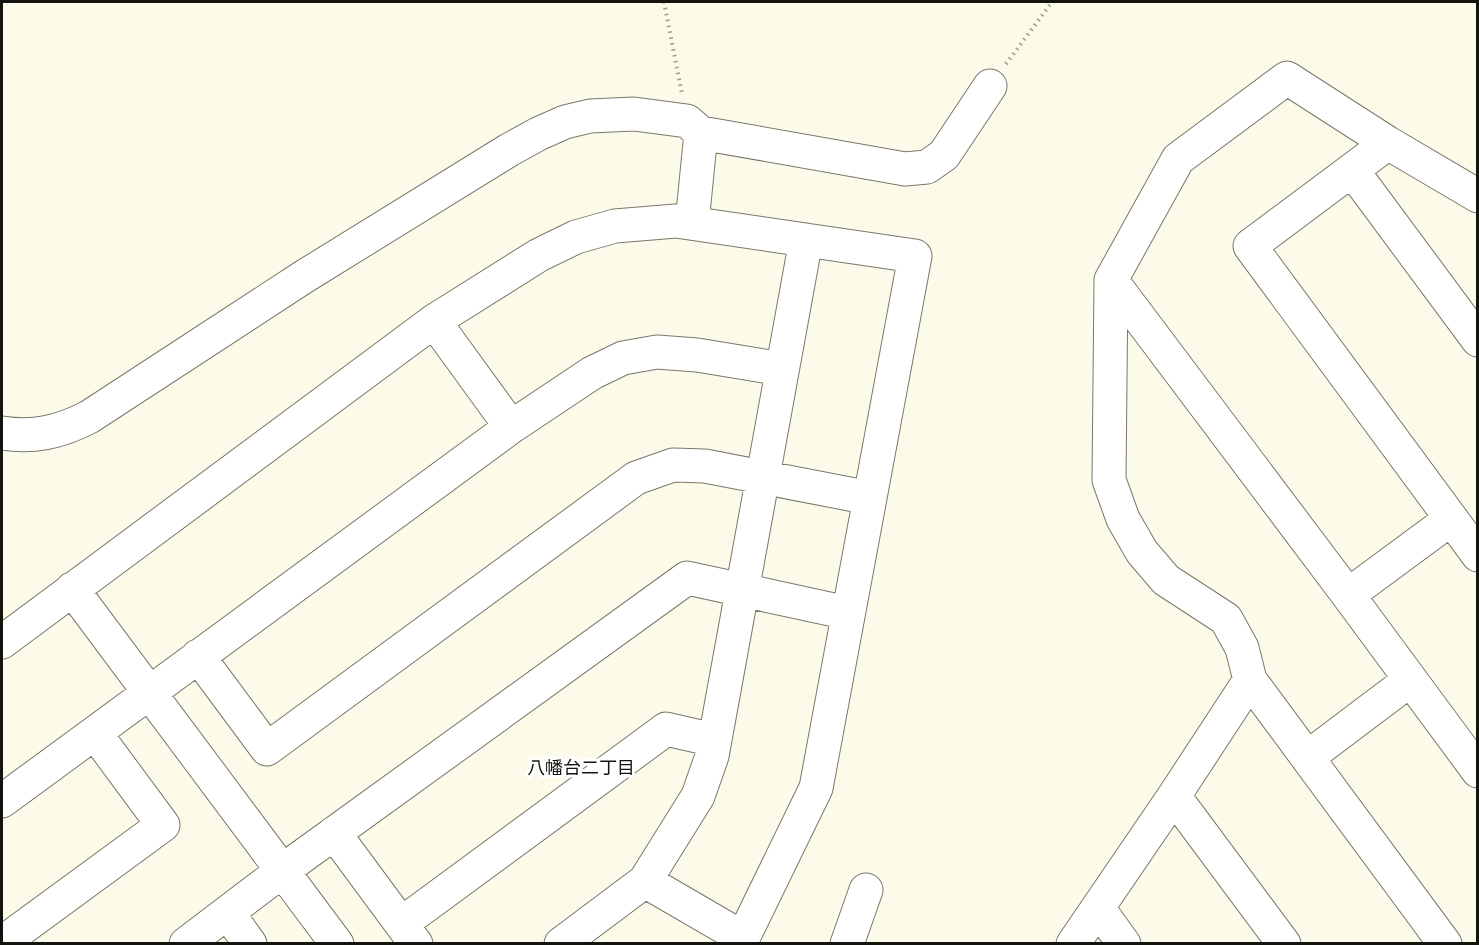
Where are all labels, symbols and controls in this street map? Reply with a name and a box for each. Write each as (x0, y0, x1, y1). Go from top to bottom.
district label: 八幡台二丁目 (527, 756, 635, 779)

